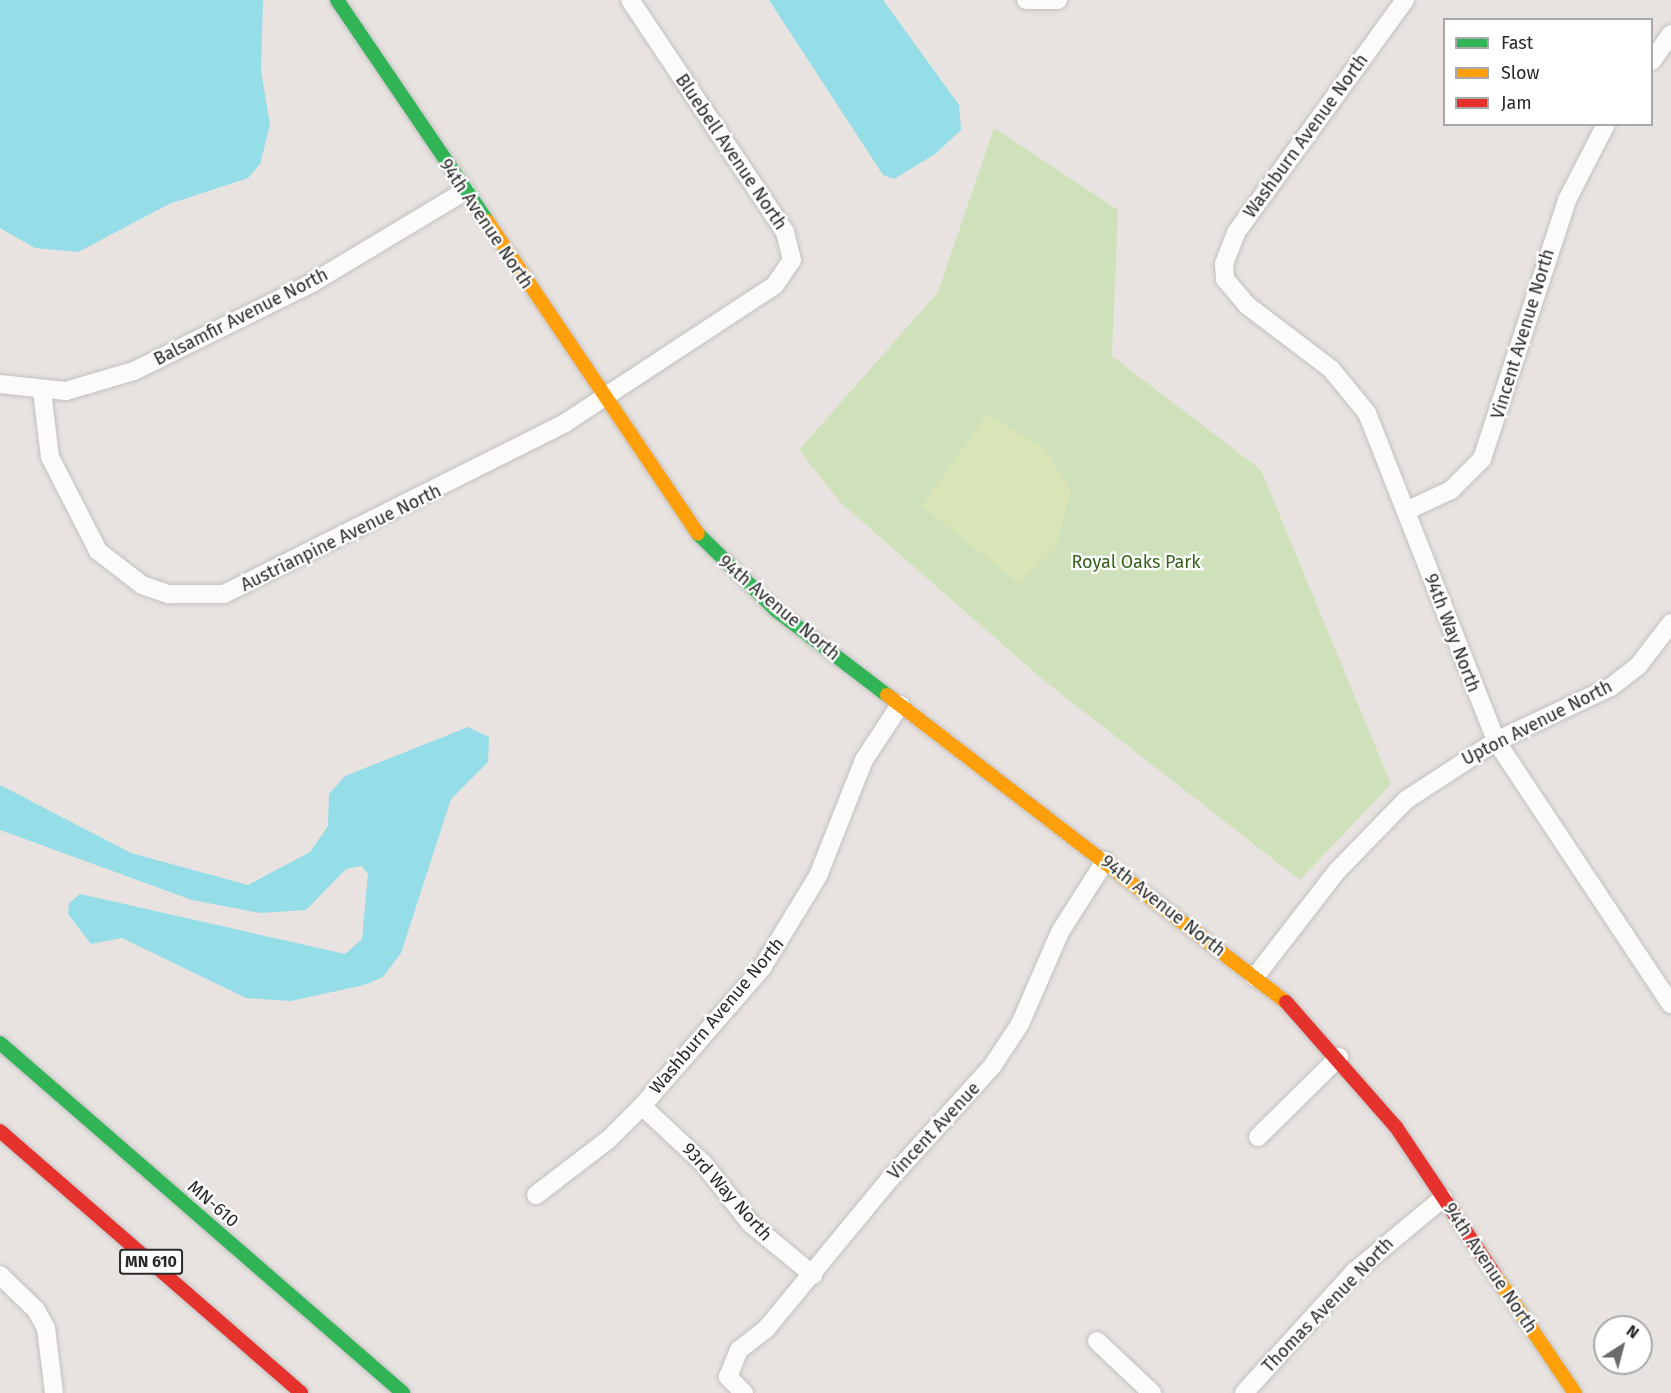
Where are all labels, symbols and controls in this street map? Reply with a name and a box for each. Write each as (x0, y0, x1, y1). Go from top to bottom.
legend (1443, 18, 1653, 126)
text: Fast (1501, 32, 1533, 54)
street label: Washburn Avenue North (1239, 50, 1373, 222)
text: Slow (1501, 62, 1539, 84)
street label: Bluebell Avenue North (671, 70, 791, 234)
text: Jam (1501, 92, 1532, 114)
street label: 94th Avenue North (435, 155, 537, 293)
street label: Vincent Avenue North (1487, 246, 1559, 422)
street label: Balsamfir Avenue North (150, 264, 332, 370)
street label: Austrianpine Avenue North (237, 480, 445, 596)
street label: 94th Avenue North (714, 551, 844, 665)
park label: Royal Oaks Park (1071, 551, 1201, 573)
street label: 94th Way North (1420, 571, 1484, 695)
street label: Upton Avenue North (1458, 676, 1616, 770)
street label: 94th Avenue North (1096, 851, 1230, 961)
street label: Washburn Avenue North (645, 933, 789, 1099)
street label: Vincent Avenue (883, 1078, 985, 1184)
street label: 93rd Way North (677, 1139, 777, 1245)
street label: MN-610 (183, 1176, 243, 1232)
street label: 94th Avenue North (1439, 1199, 1541, 1337)
street label: Thomas Avenue North (1258, 1233, 1398, 1377)
road number: MN 610 (118, 1249, 184, 1275)
north arrow (1593, 1315, 1653, 1375)
text: N (1623, 1321, 1643, 1342)

